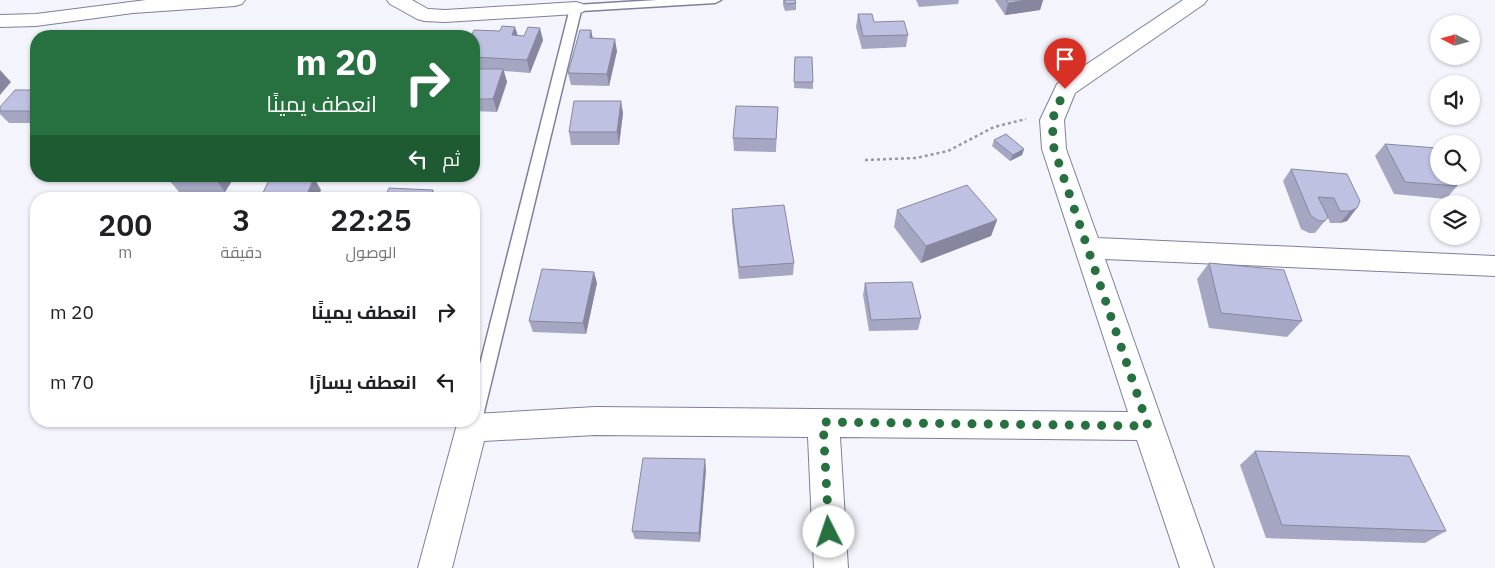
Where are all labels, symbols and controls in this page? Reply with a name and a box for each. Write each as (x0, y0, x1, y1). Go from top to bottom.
north arrow (1430, 15, 1480, 65)
map controls (1430, 15, 1480, 245)
pin (1044, 38, 1086, 89)
text: 20 m (295, 39, 377, 85)
icon: arrive (1051, 45, 1079, 73)
icon: right (395, 50, 460, 115)
button: sound (1430, 75, 1480, 125)
text: انعطف يمينًا (266, 89, 377, 118)
button: search (1430, 135, 1480, 185)
icon: left (404, 145, 432, 173)
text: ثم (442, 147, 460, 171)
button: layers (1430, 195, 1480, 245)
text: 3 (232, 200, 250, 239)
text: 22:25 (330, 200, 412, 239)
text: 200 (98, 205, 152, 244)
text: m (118, 242, 132, 262)
text: دقيقة (220, 242, 262, 262)
text: الوصول (346, 242, 397, 262)
icon: right (432, 298, 460, 326)
text: 20 m (50, 300, 94, 324)
text: انعطف يمينًا (311, 300, 417, 324)
icon: left (432, 368, 460, 396)
text: 70 m (50, 370, 94, 394)
text: انعطف يسارًا (309, 370, 417, 394)
position arrow (802, 505, 854, 557)

